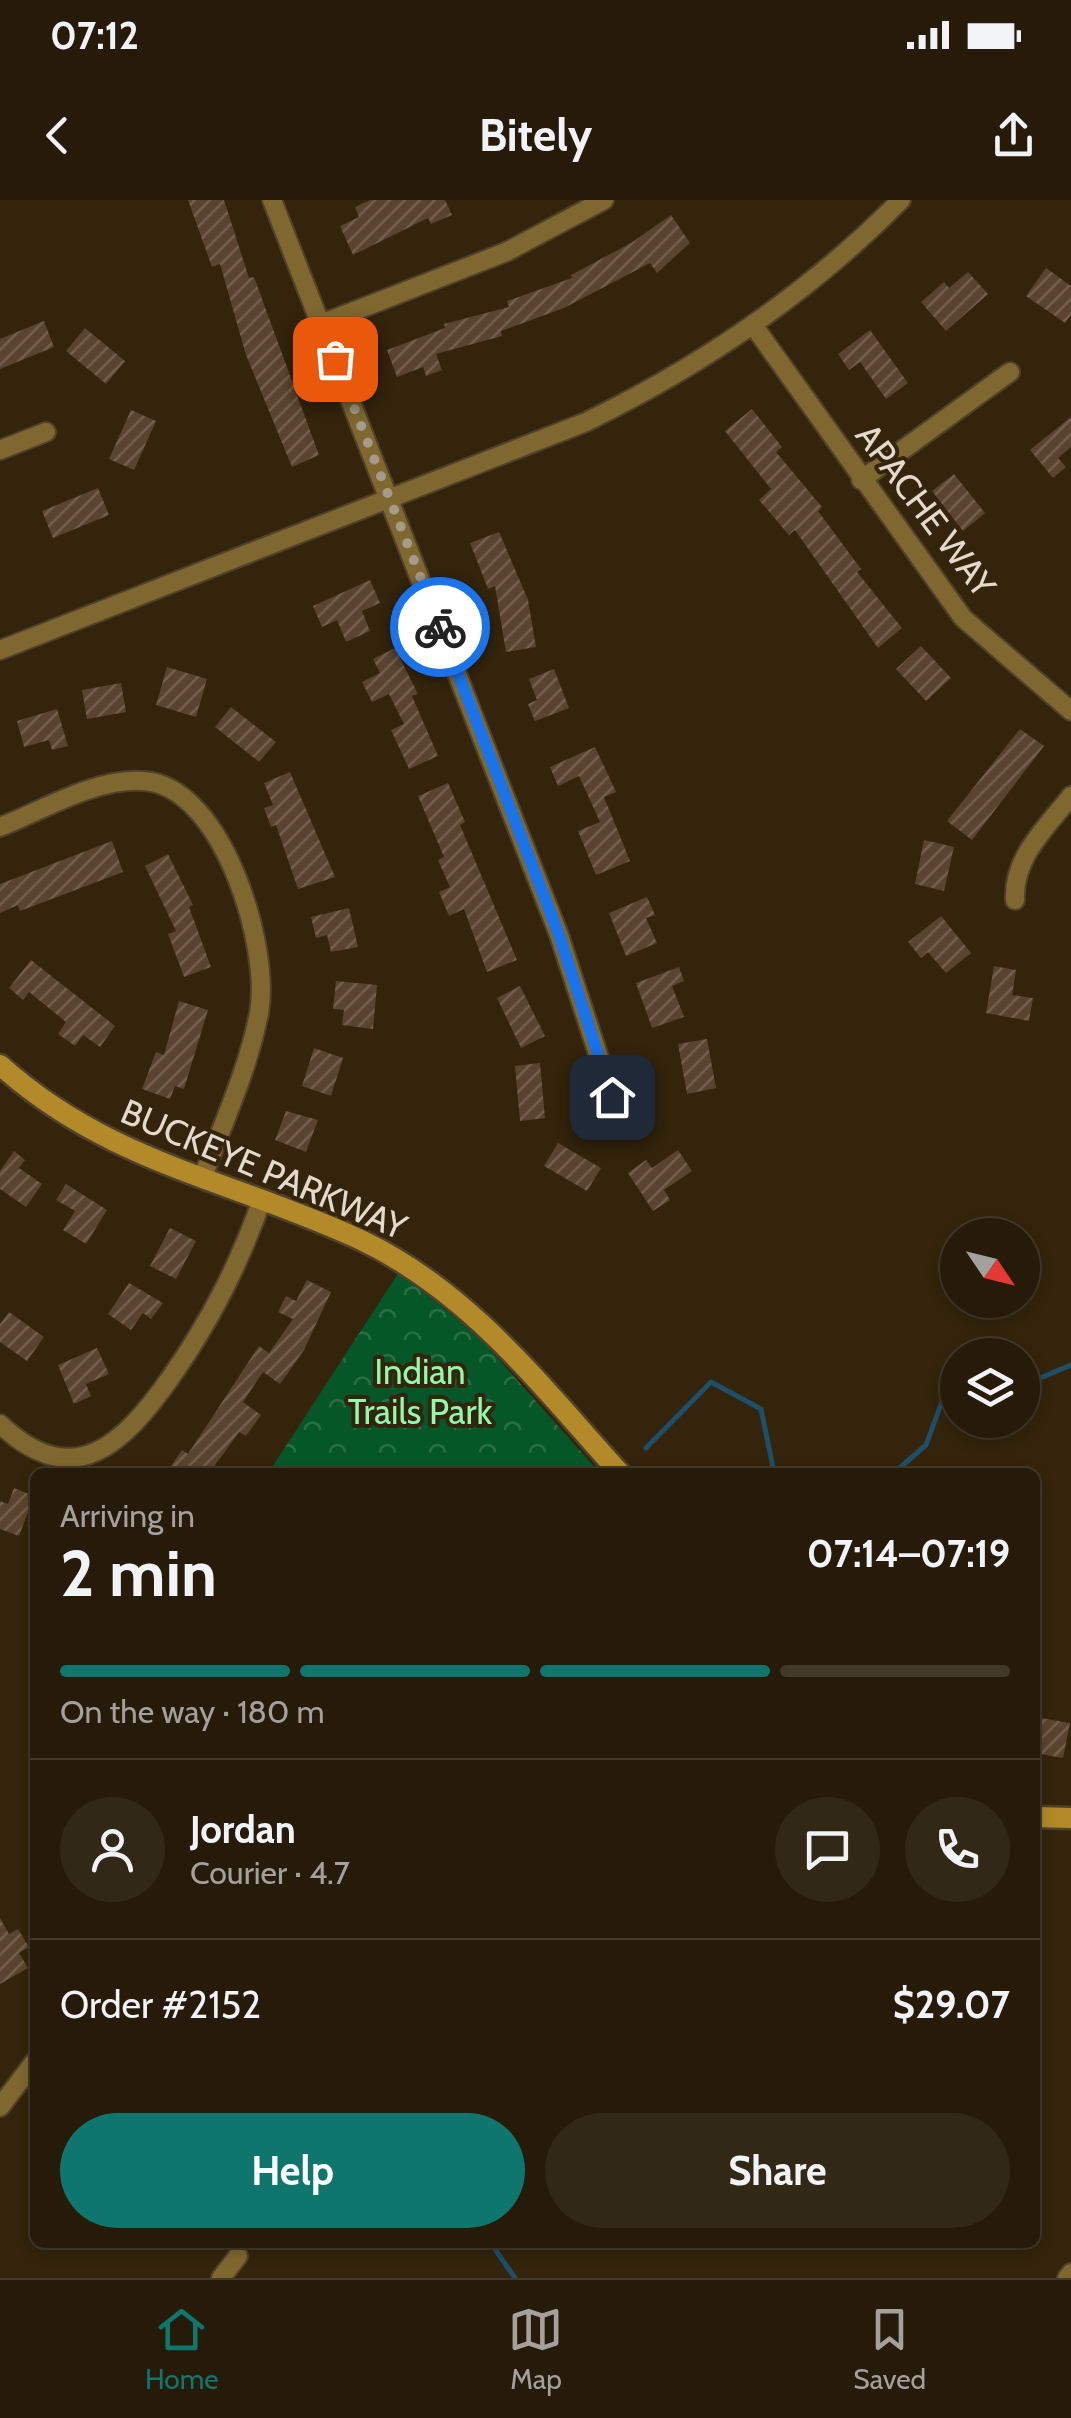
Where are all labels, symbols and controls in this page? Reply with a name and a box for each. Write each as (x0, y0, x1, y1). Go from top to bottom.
text: 07:12 (50, 12, 139, 59)
icon: back (30, 108, 85, 163)
text: Bitely (479, 108, 592, 162)
icon: share (986, 108, 1041, 163)
pin (293, 317, 378, 402)
icon: bag (308, 332, 363, 387)
street label: APACHE WAY (847, 415, 1006, 606)
courier (390, 577, 490, 677)
icon: bike (413, 600, 468, 655)
pin (570, 1055, 655, 1140)
icon: home (585, 1070, 640, 1125)
street label: BUCKEYE PARKWAY (115, 1089, 414, 1249)
north arrow (940, 1218, 1040, 1318)
map controls (940, 1218, 1040, 1438)
button: layers (940, 1338, 1040, 1438)
park label: Indian Trails Park (348, 1350, 492, 1433)
text: Arriving in (60, 1496, 195, 1535)
text: 07:14–07:19 (807, 1530, 1010, 1577)
text: 2 min (60, 1533, 217, 1612)
text: On the way · 180 m (60, 1692, 325, 1731)
button: person (60, 1797, 165, 1902)
button: chat (775, 1797, 880, 1902)
button: phone (905, 1797, 1010, 1902)
text: Jordan (190, 1806, 296, 1853)
text: Courier · 4.7 (190, 1853, 350, 1892)
text: Order #2152 (60, 1981, 261, 2028)
text: $29.07 (893, 1981, 1010, 2028)
button: Help (60, 2113, 525, 2228)
button: Share (545, 2113, 1010, 2228)
tab: Home (145, 2302, 219, 2396)
tab: Map (508, 2302, 563, 2396)
tab: Saved (853, 2302, 926, 2396)

